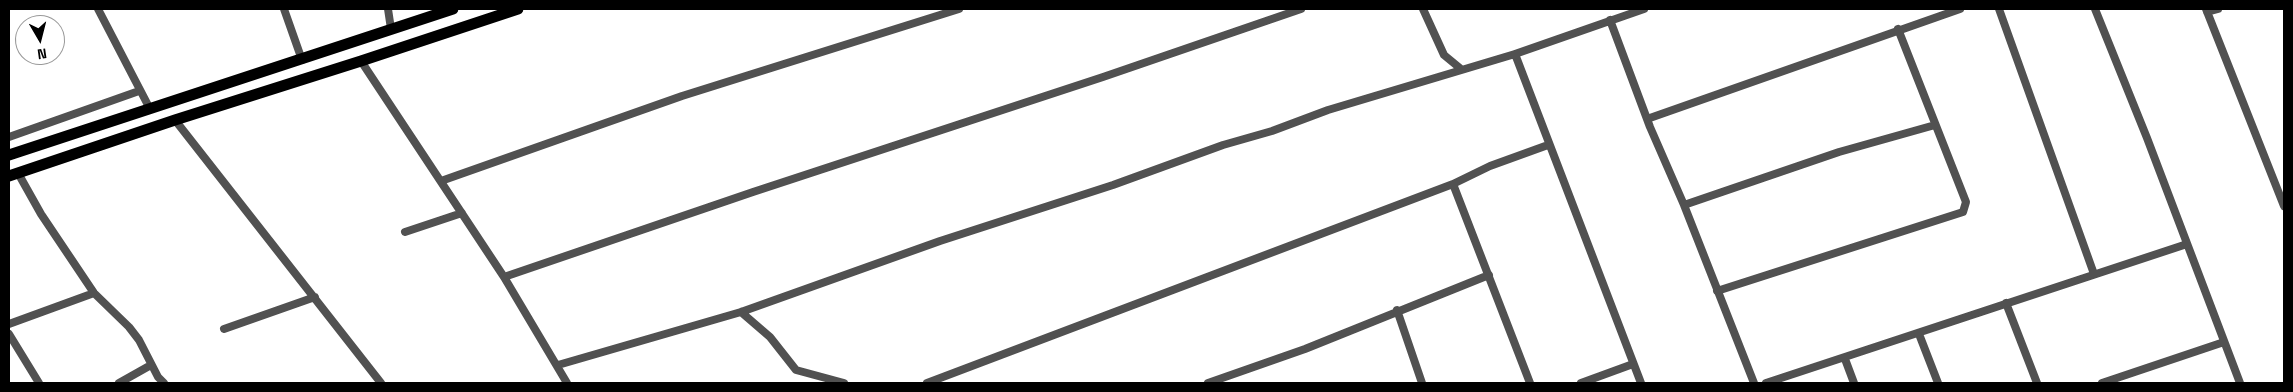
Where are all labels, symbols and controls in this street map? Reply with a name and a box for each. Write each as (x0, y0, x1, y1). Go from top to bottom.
north arrow (15, 15, 65, 65)
text: N (36, 44, 48, 63)

